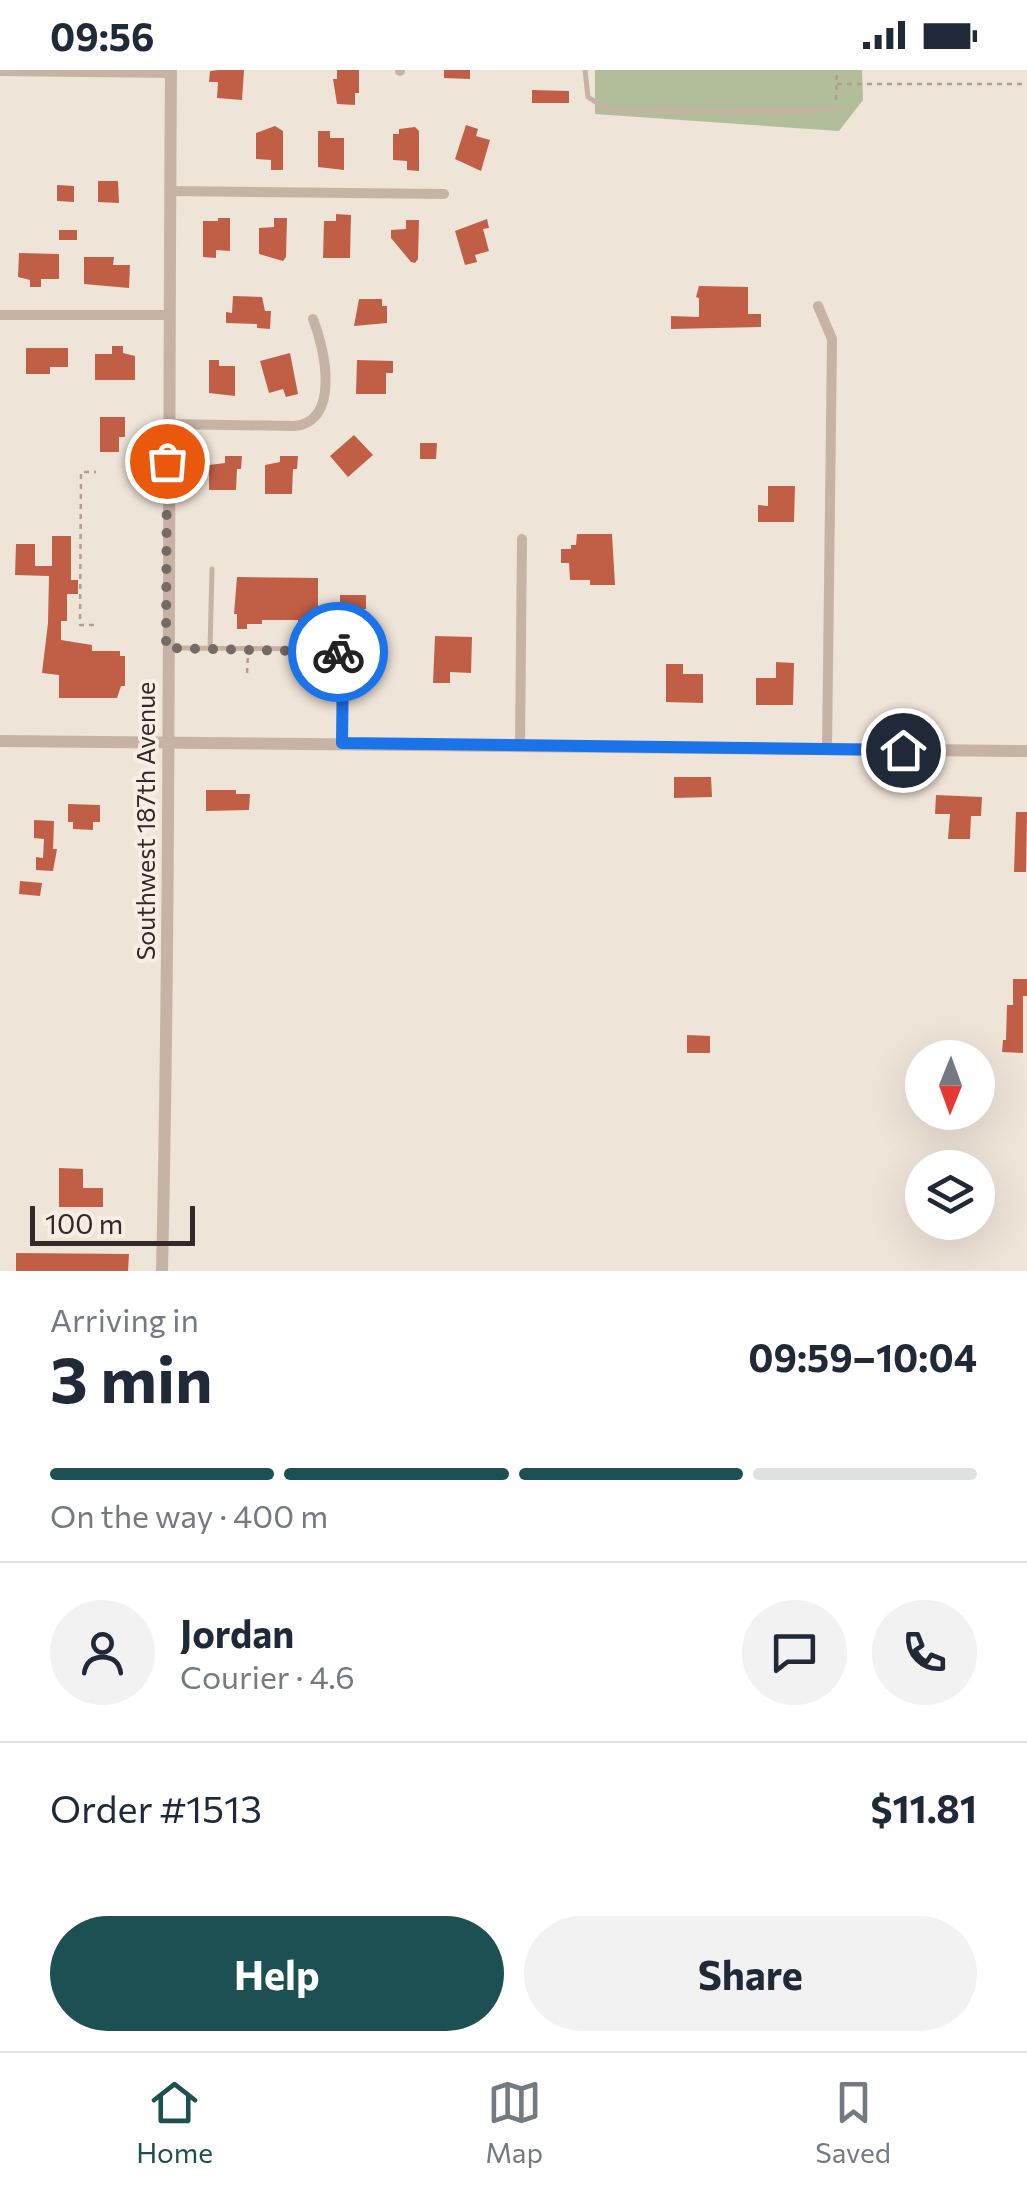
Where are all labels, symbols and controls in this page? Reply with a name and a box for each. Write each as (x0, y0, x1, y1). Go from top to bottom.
text: 09:56 (50, 12, 154, 59)
pin (125, 419, 210, 504)
icon: bag (140, 434, 195, 489)
courier (288, 602, 388, 702)
icon: bike (311, 625, 366, 680)
street label: Southwest 187th Avenue (130, 682, 160, 960)
pin (861, 708, 946, 793)
icon: home (876, 723, 931, 778)
north arrow (905, 1040, 995, 1130)
map controls (905, 1040, 995, 1240)
button: layers (905, 1150, 995, 1240)
scale bar (30, 1201, 195, 1246)
text: 100 m (45, 1206, 123, 1240)
text: Arriving in (50, 1299, 199, 1339)
text: 09:59–10:04 (748, 1333, 977, 1380)
text: 3 min (50, 1337, 213, 1416)
text: On the way · 400 m (50, 1495, 328, 1535)
button: person (50, 1600, 155, 1705)
button: chat (742, 1600, 847, 1705)
button: phone (872, 1600, 977, 1705)
text: Jordan (180, 1609, 294, 1656)
text: Courier · 4.6 (180, 1656, 355, 1696)
text: Order #1513 (50, 1784, 262, 1831)
text: $11.81 (871, 1784, 977, 1831)
button: Help (50, 1916, 504, 2031)
button: Share (524, 1916, 977, 2031)
tab: Home (136, 2075, 213, 2169)
tab: Map (485, 2075, 543, 2169)
tab: Saved (815, 2075, 891, 2169)

